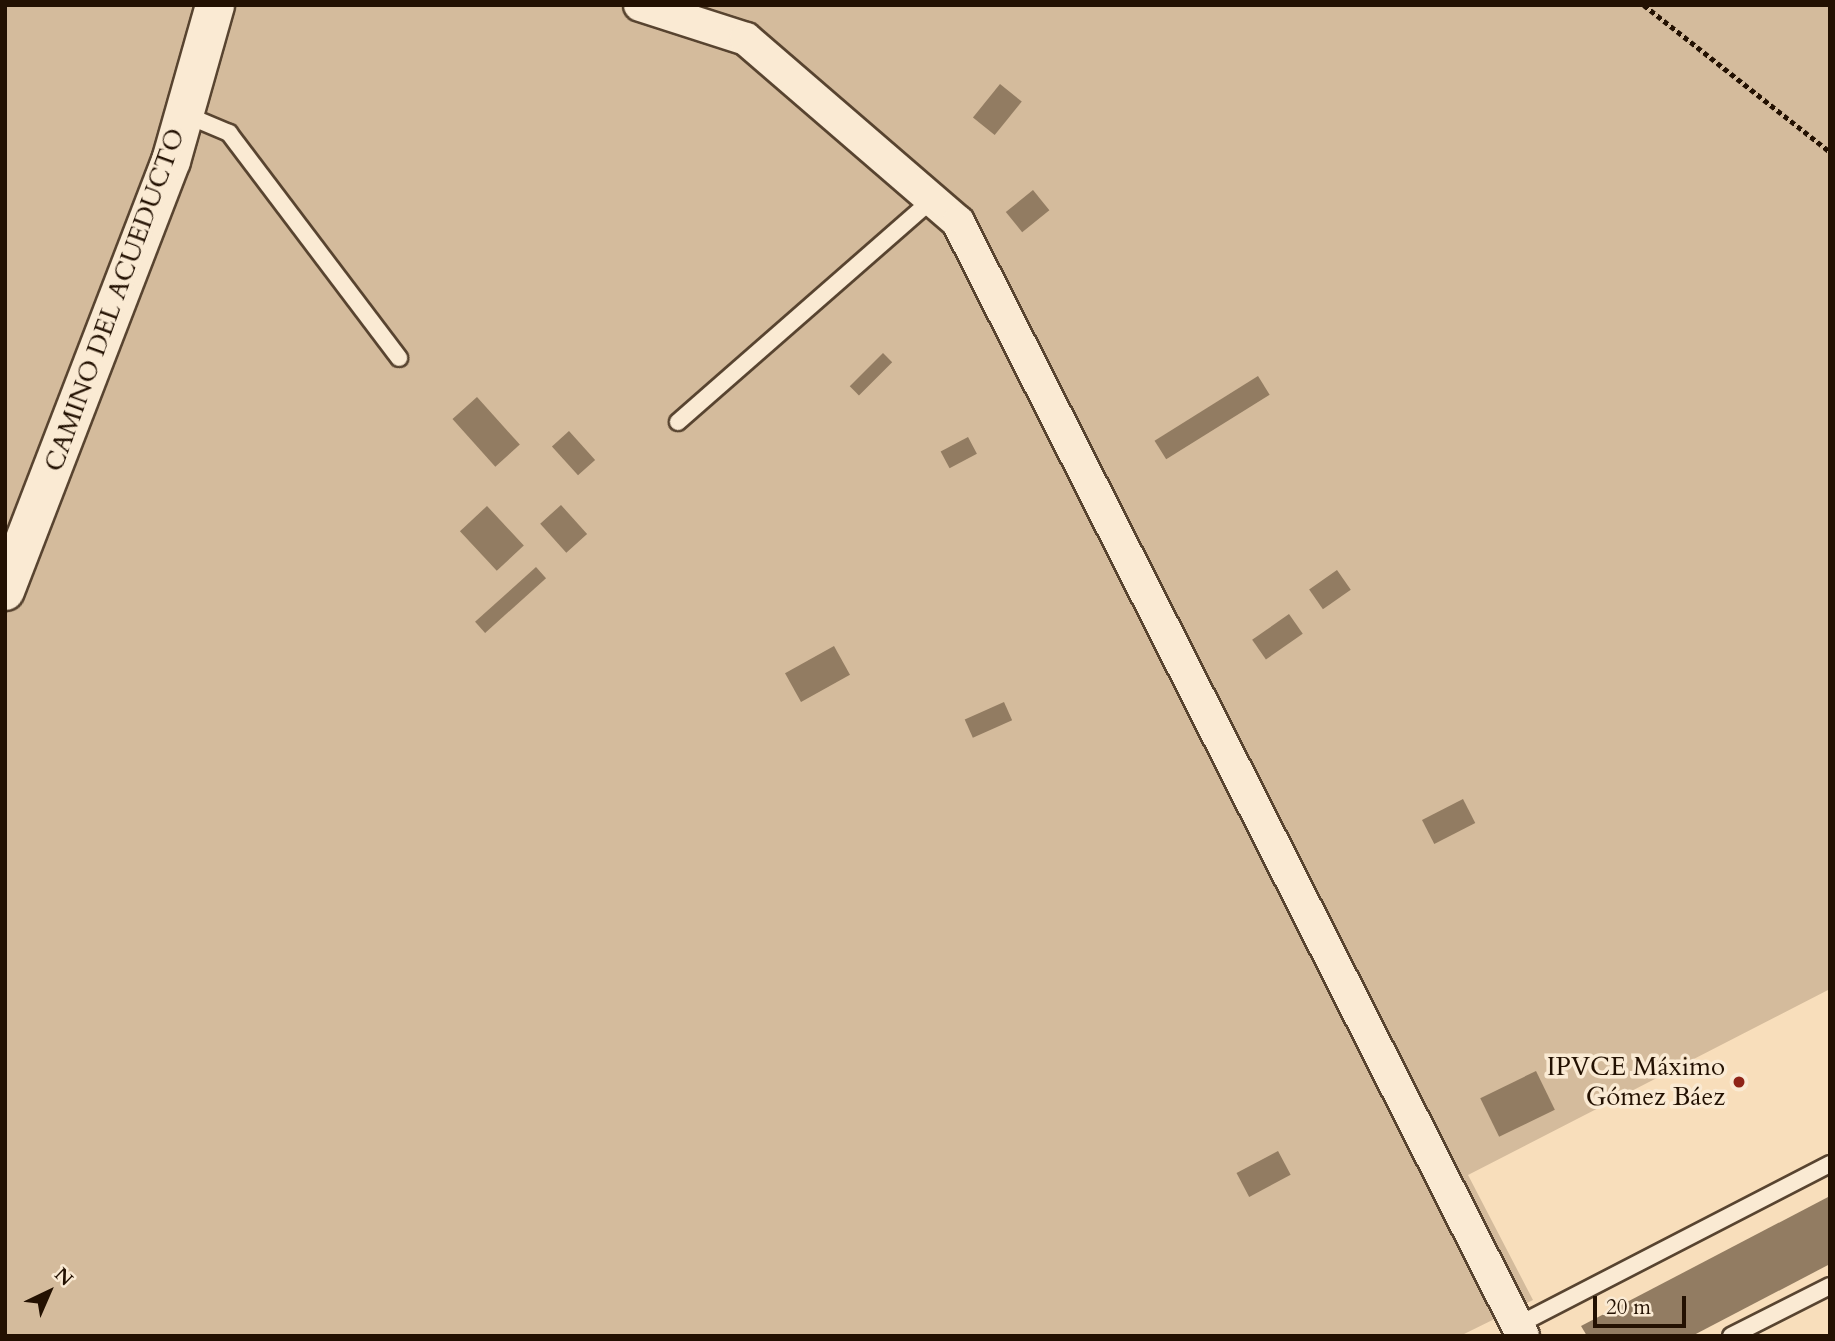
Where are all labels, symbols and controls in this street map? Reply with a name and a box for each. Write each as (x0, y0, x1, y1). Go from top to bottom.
street label: CAMINO DEL ACUEDUCTO (38, 124, 192, 476)
place label: IPVCE Máximo Gómez Báez (1547, 1051, 1725, 1112)
marker: IPVCE Máximo Gómez Báez (1731, 1074, 1747, 1090)
north arrow (14, 1257, 84, 1327)
text: N (49, 1262, 79, 1292)
scale bar (1597, 1282, 1690, 1326)
text: 20 m (1606, 1293, 1651, 1322)

